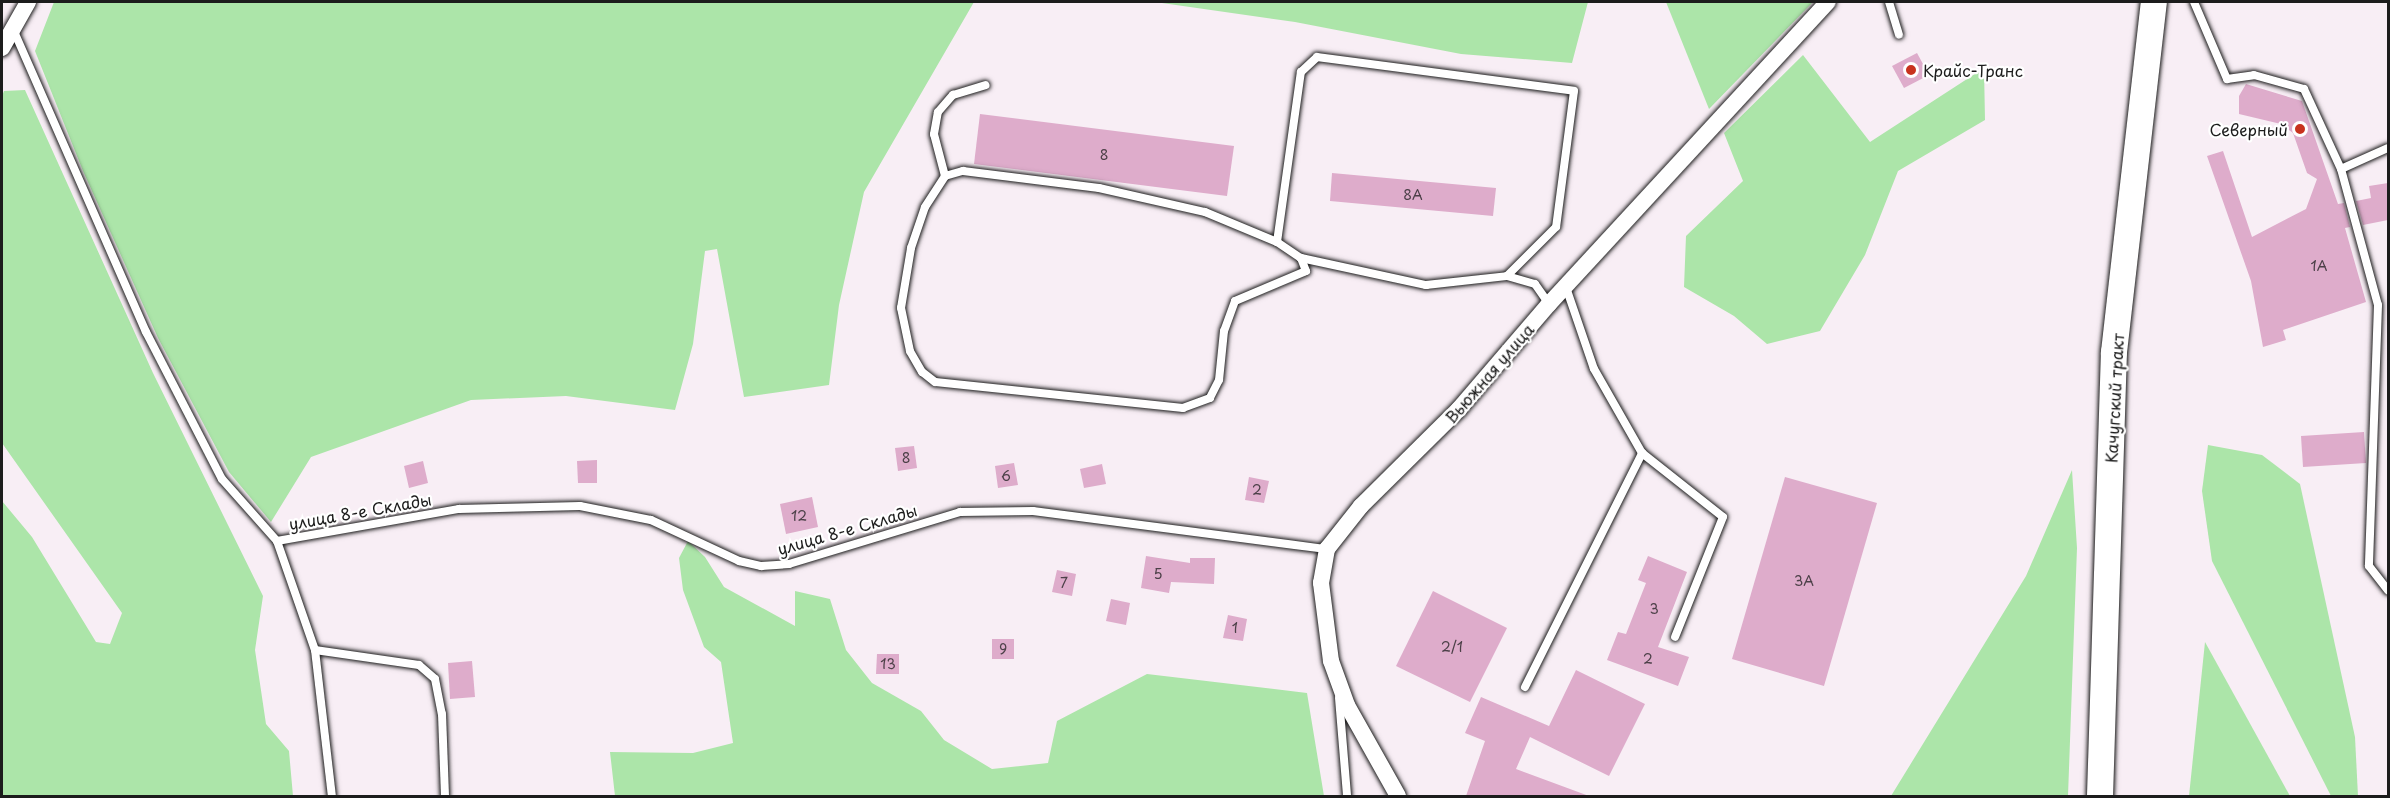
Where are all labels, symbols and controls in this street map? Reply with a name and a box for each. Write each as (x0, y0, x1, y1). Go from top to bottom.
place label: Крайс-Транс (1923, 60, 2023, 80)
marker: Крайс-Транс (1904, 63, 1918, 77)
place label: Северный (2210, 119, 2288, 139)
marker: Северный (2293, 122, 2307, 136)
house number: 8 (1100, 147, 1108, 163)
house number: 8А (1403, 187, 1423, 203)
house number: 1А (2310, 258, 2328, 274)
street label: Вьюжная улица (1440, 319, 1538, 427)
street label: Качугский тракт (2101, 333, 2127, 463)
house number: 8 (902, 450, 910, 466)
house number: 6 (1001, 468, 1011, 484)
house number: 2 (1252, 482, 1262, 498)
street label: улица 8-е Склады (287, 489, 433, 533)
street label: улица 8-е Склады (775, 500, 919, 558)
house number: 12 (791, 508, 807, 524)
house number: 5 (1153, 566, 1163, 582)
house number: 3А (1794, 573, 1814, 589)
house number: 7 (1060, 575, 1068, 591)
house number: 3 (1649, 601, 1659, 617)
house number: 1 (1232, 620, 1238, 636)
house number: 2/1 (1441, 639, 1463, 655)
house number: 9 (999, 641, 1007, 657)
house number: 2 (1643, 651, 1653, 667)
house number: 13 (880, 656, 896, 672)

